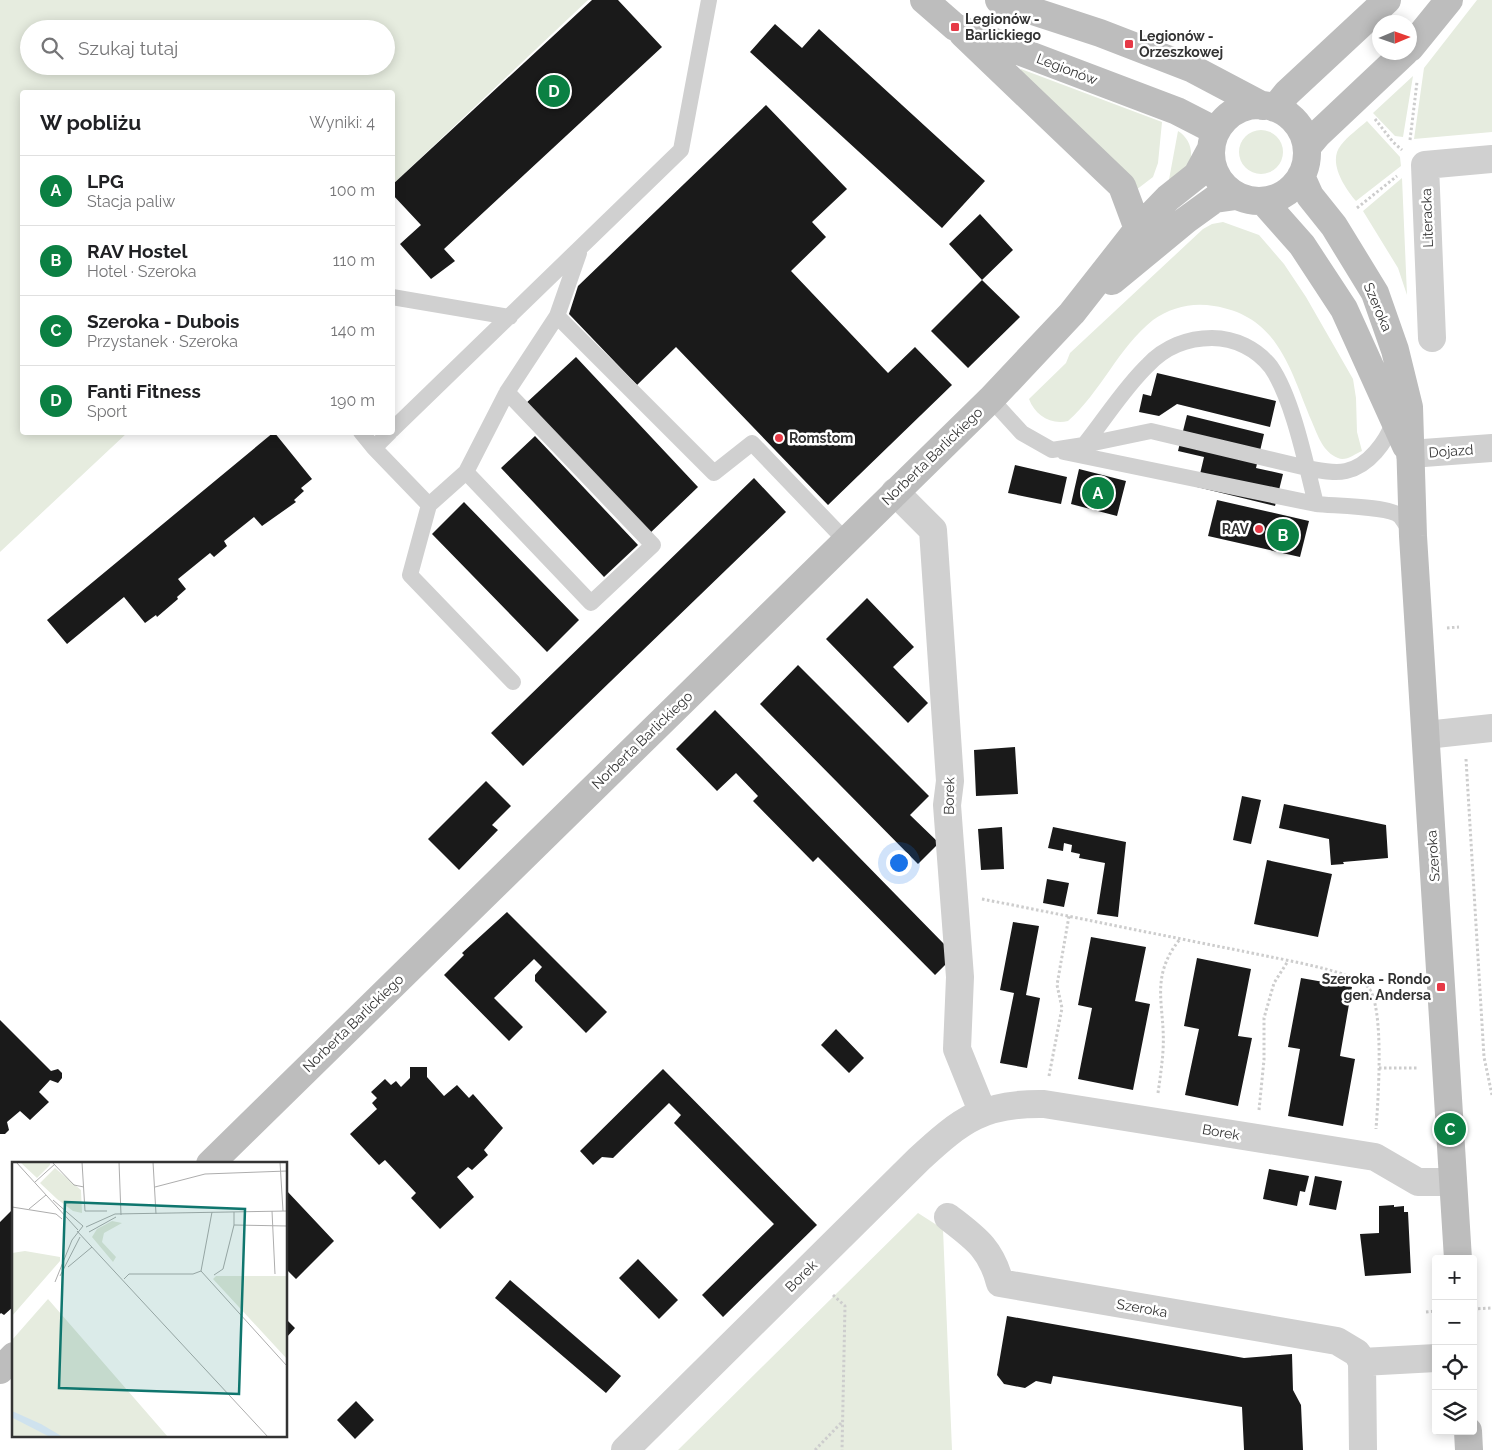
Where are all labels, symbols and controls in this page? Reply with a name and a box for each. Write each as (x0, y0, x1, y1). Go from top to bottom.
place label: Legionów - Barlickiego (965, 11, 1042, 43)
north arrow (1372, 15, 1417, 60)
search box (20, 20, 395, 75)
marker: Legionów - Barlickiego (949, 21, 961, 33)
place label: Legionów - Orzeszkowej (1139, 28, 1223, 60)
icon: search (38, 34, 66, 62)
text: Szukaj tutaj (78, 37, 178, 59)
marker: Legionów - Orzeszkowej (1123, 38, 1135, 50)
street label: Legionów (1034, 50, 1100, 88)
pin: D (538, 72, 570, 110)
text: W pobliżu (40, 110, 141, 135)
text: Wyniki: 4 (309, 113, 375, 132)
text: LPG (87, 170, 124, 192)
text: A (51, 181, 61, 200)
text: 100 m (330, 181, 375, 200)
street label: Literacka (1418, 188, 1436, 248)
text: Stacja paliw (87, 192, 175, 211)
text: RAV Hostel (87, 240, 187, 262)
text: B (51, 251, 61, 270)
text: 110 m (333, 251, 375, 270)
text: Hotel · Szeroka (87, 262, 197, 281)
street label: Szeroka (1361, 280, 1395, 334)
text: Szeroka - Dubois (87, 310, 240, 332)
text: C (51, 321, 61, 340)
text: 140 m (331, 321, 375, 340)
text: Przystanek · Szeroka (87, 332, 238, 351)
text: Fanti Fitness (87, 380, 201, 402)
text: D (50, 391, 62, 410)
text: 190 m (330, 391, 375, 410)
text: Sport (87, 402, 127, 421)
street label: Norberta Barlickiego (878, 404, 986, 508)
place label: Romstom (789, 430, 853, 446)
marker: Romstom (773, 432, 785, 444)
street label: Dojazd (1428, 441, 1474, 461)
pin: A (1082, 474, 1114, 512)
pin: B (1267, 516, 1299, 554)
place label: RAV (1222, 521, 1250, 537)
marker: RAV (1253, 523, 1265, 535)
street label: Norberta Barlickiego (588, 688, 696, 792)
street label: Borek (941, 776, 957, 815)
street label: Szeroka (1423, 830, 1443, 882)
your location (886, 850, 912, 876)
street label: Norberta Barlickiego (299, 971, 407, 1075)
place label: Szeroka - Rondo gen. Andersa (1322, 971, 1432, 1003)
marker: Szeroka - Rondo gen. Andersa (1435, 981, 1447, 993)
pin: C (1434, 1110, 1466, 1148)
street label: Borek (1201, 1121, 1242, 1143)
inset map (12, 1162, 288, 1438)
map controls (1432, 1255, 1477, 1435)
button: + (1432, 1255, 1477, 1300)
street label: Borek (782, 1257, 820, 1295)
street label: Szeroka (1115, 1296, 1169, 1320)
button: − (1432, 1300, 1477, 1345)
button: locate (1432, 1345, 1477, 1390)
button: layers (1432, 1390, 1477, 1435)

